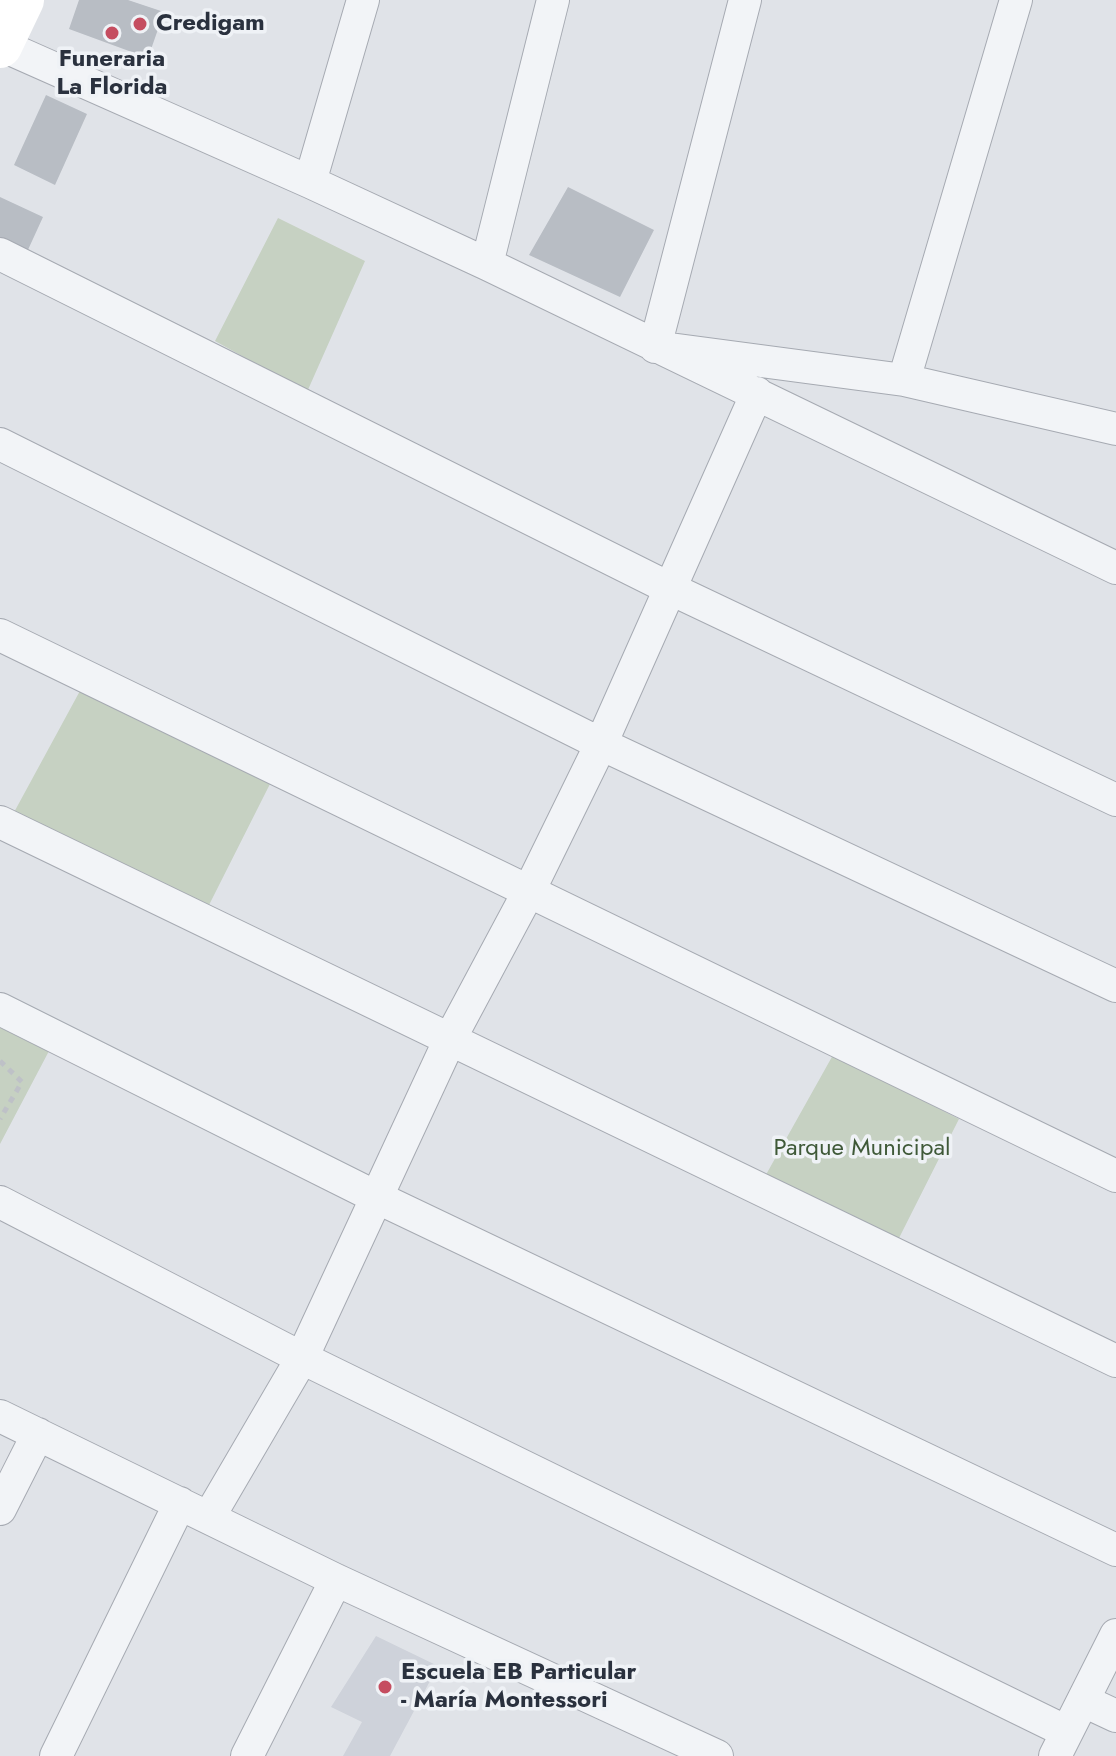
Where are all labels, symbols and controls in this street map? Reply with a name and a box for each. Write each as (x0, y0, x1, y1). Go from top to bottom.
place label: Credigam (156, 10, 265, 38)
marker: Credigam (131, 15, 149, 33)
marker: Funeraria La Florida (103, 24, 121, 42)
place label: Funeraria La Florida (57, 46, 167, 102)
park label: Parque Municipal (773, 1135, 951, 1163)
place label: Escuela EB Particular - María Montessori (401, 1659, 636, 1715)
marker: Escuela EB Particular - María Montessori (376, 1678, 394, 1696)

